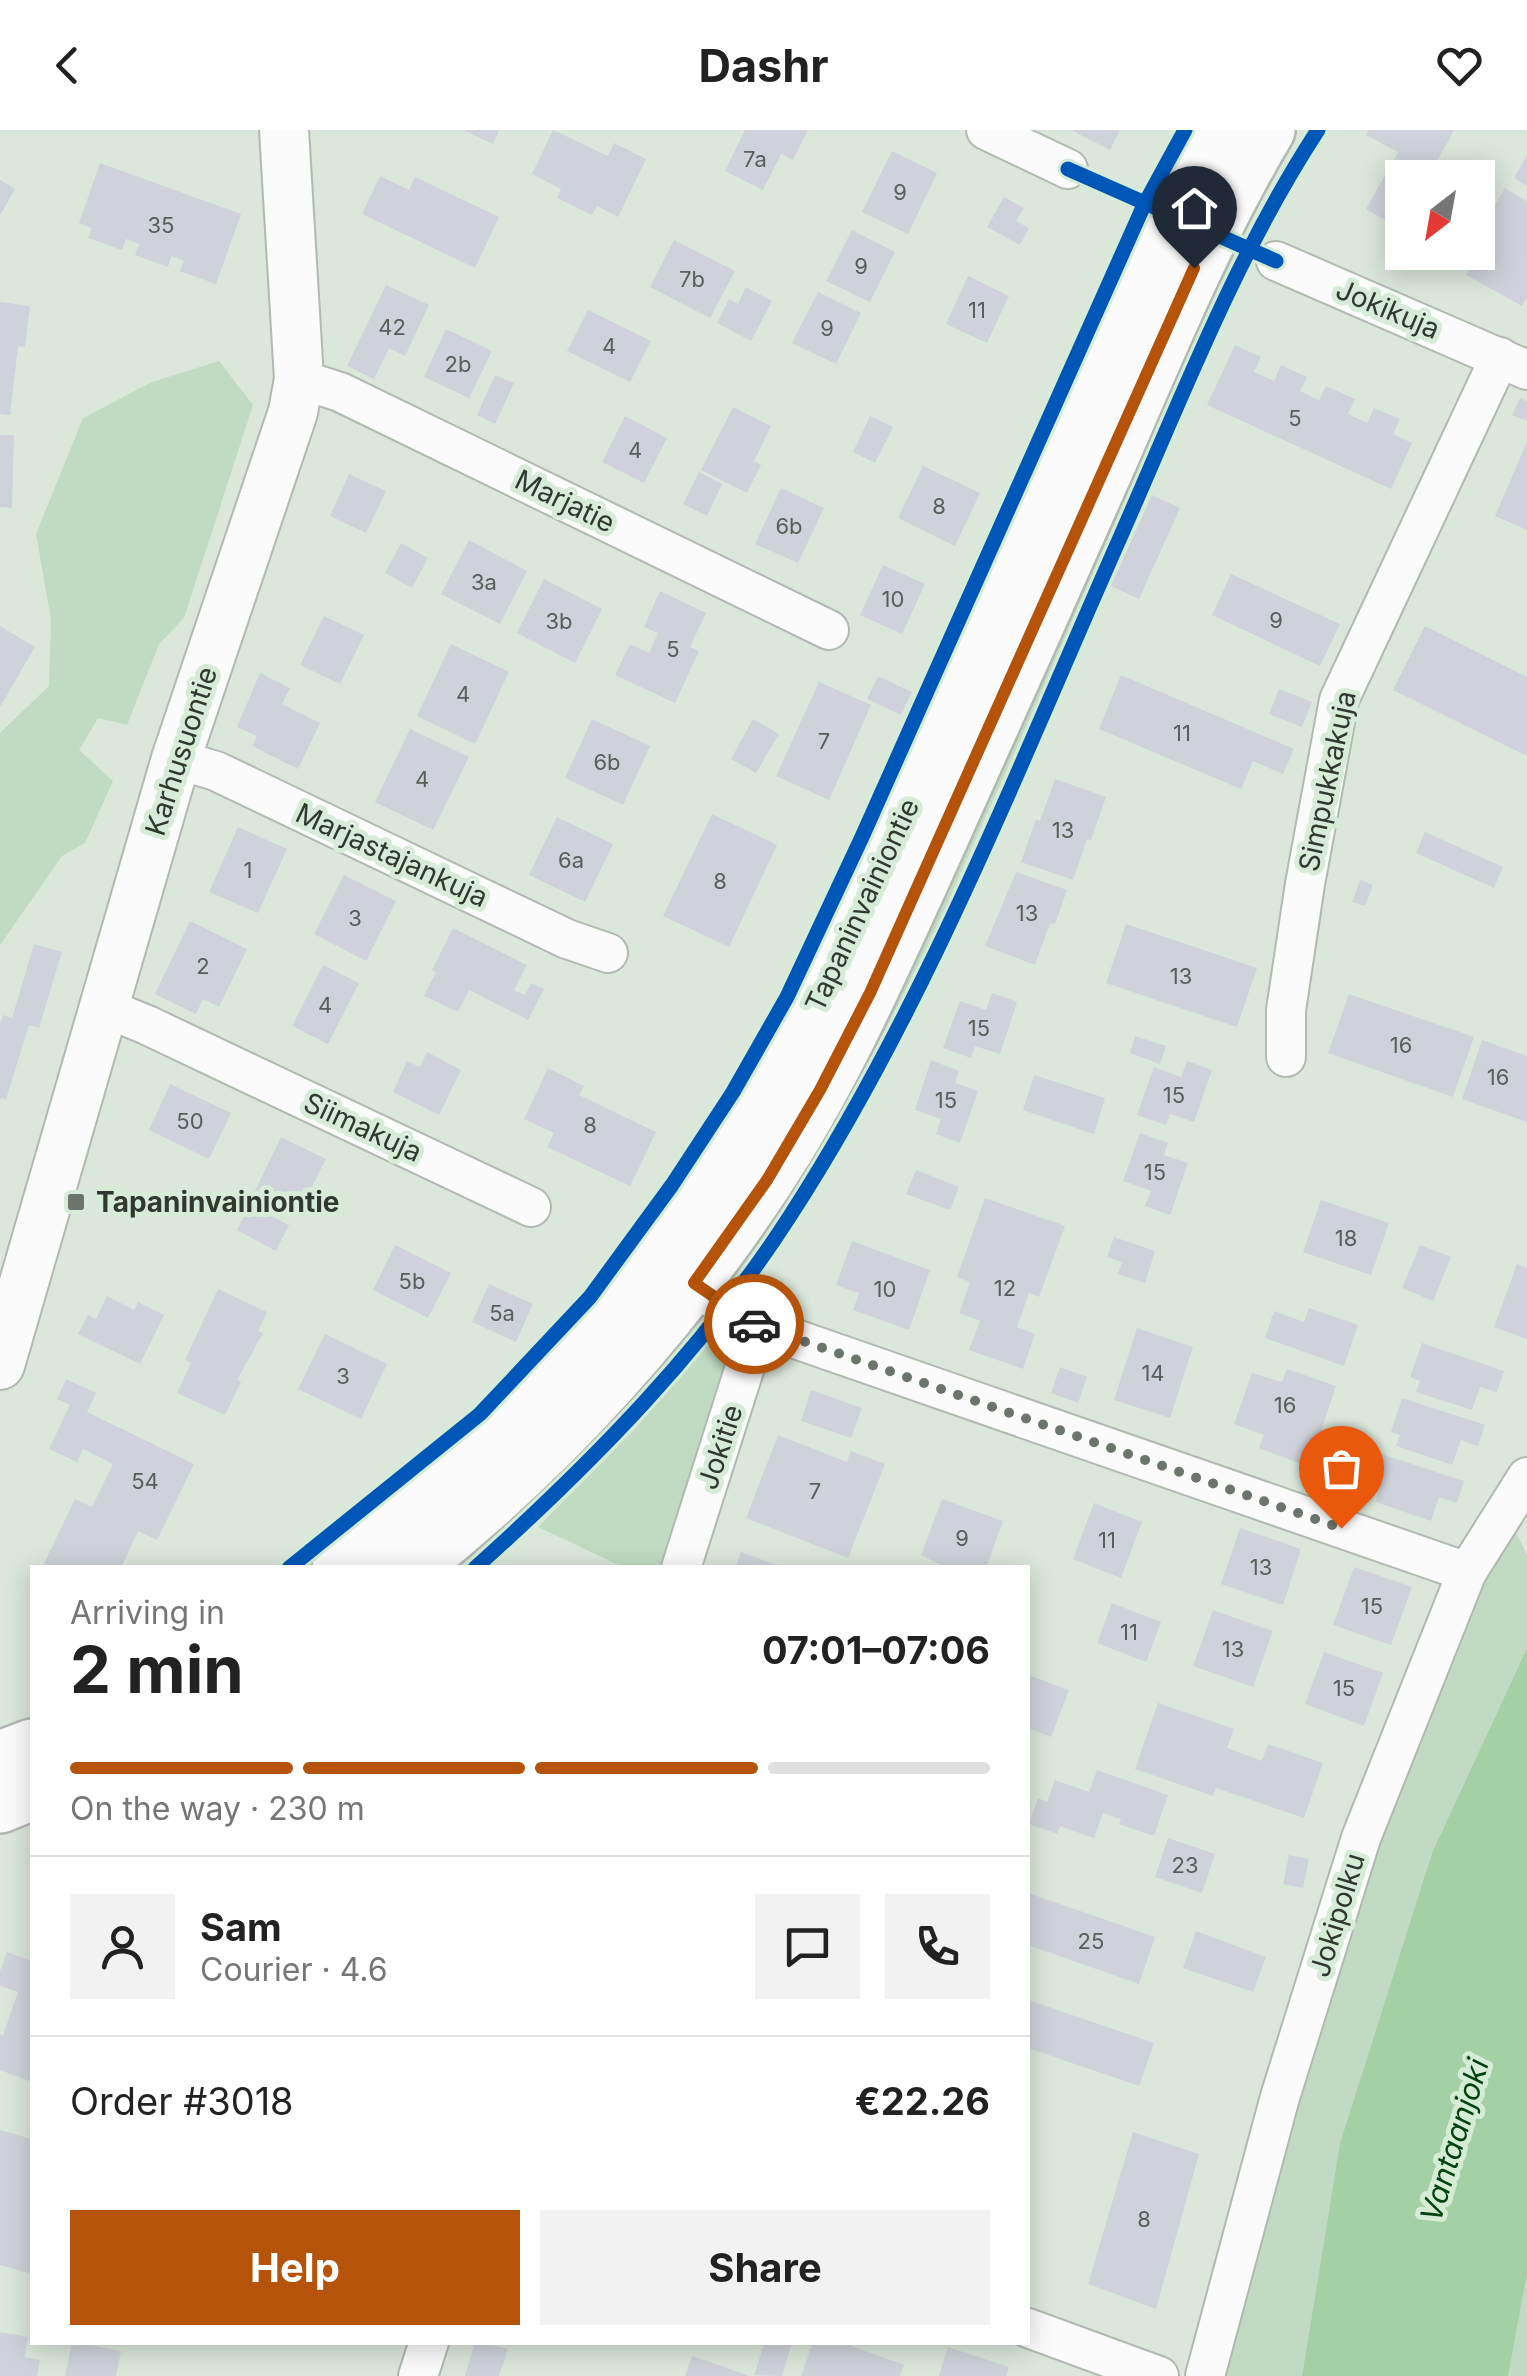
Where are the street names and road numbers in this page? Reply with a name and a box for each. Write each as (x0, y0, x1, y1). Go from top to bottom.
street label: Jokikuja (1331, 272, 1445, 346)
street label: Marjatie (510, 462, 620, 540)
street label: Karhusuontie (138, 662, 224, 840)
street label: Simpukkakuja (1291, 688, 1363, 874)
street label: Tapaninvainiontie (798, 793, 926, 1017)
street label: Marjastajankuja (291, 796, 493, 914)
street label: Siimakuja (299, 1085, 427, 1169)
street label: Jokitie (690, 1400, 750, 1494)
street label: Jokipolku (1302, 1849, 1372, 1981)

